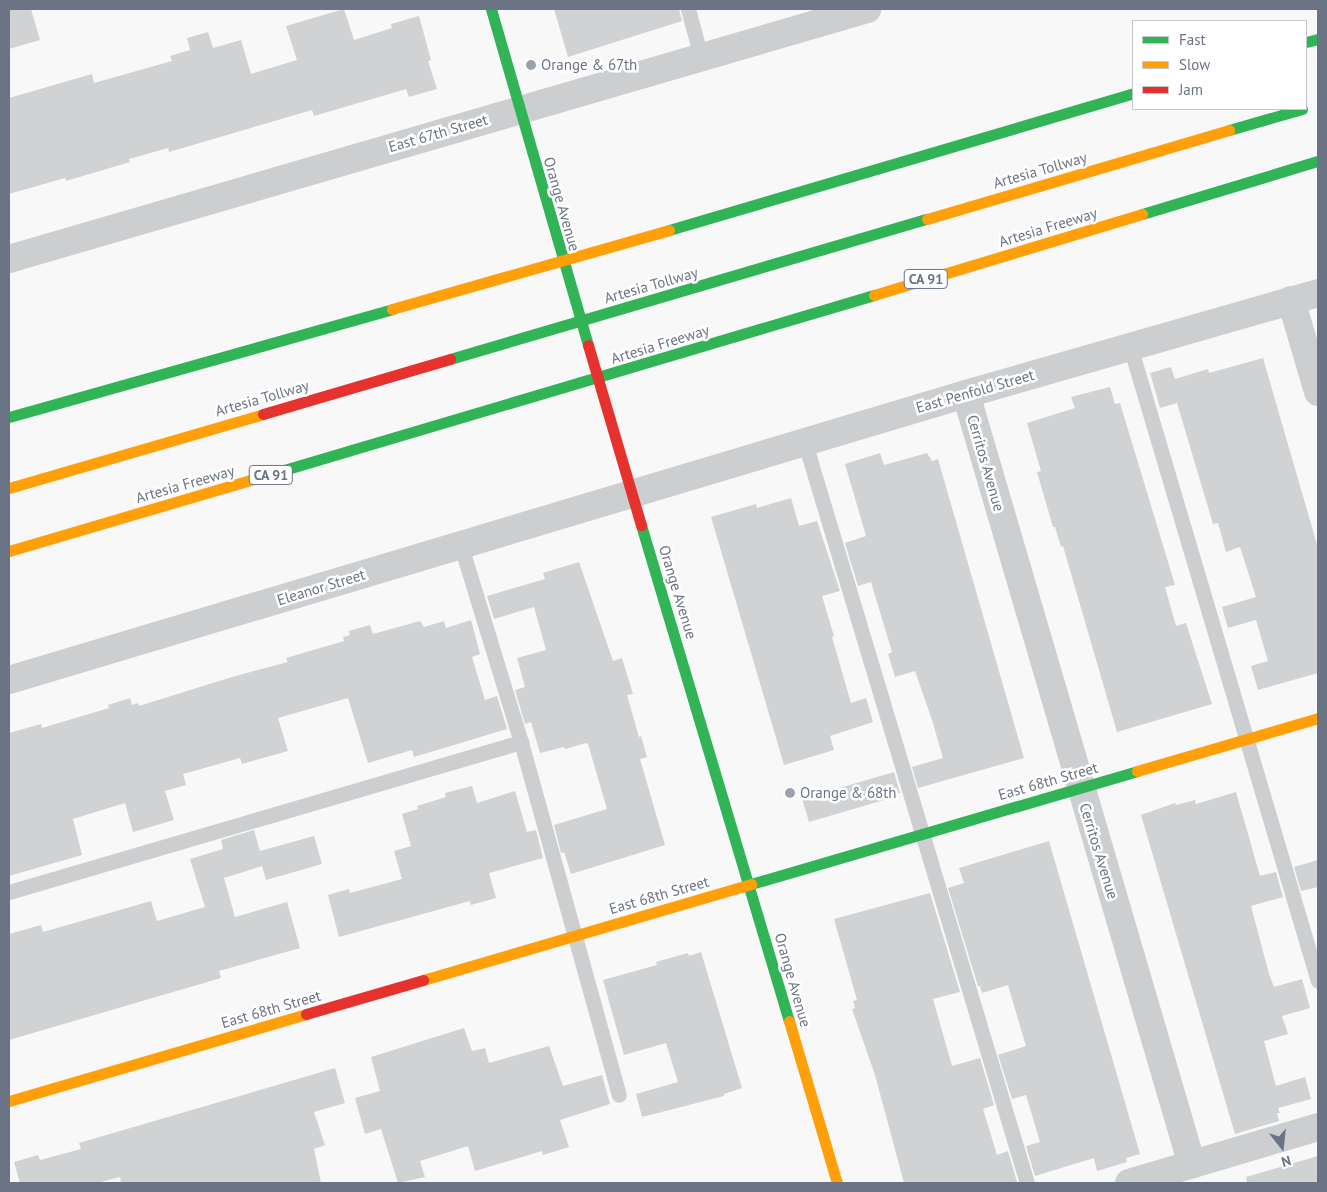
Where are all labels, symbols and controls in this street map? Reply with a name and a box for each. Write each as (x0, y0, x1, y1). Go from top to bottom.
legend (1132, 20, 1307, 110)
text: Fast (1179, 30, 1206, 49)
text: Slow (1179, 55, 1210, 74)
place label: Orange & 67th (541, 56, 637, 74)
marker: Orange & 67th (525, 59, 537, 71)
text: Jam (1179, 80, 1203, 99)
street label: East 67th Street (386, 110, 490, 156)
street label: Artesia Tollway (991, 148, 1089, 192)
street label: Orange Avenue (540, 155, 584, 253)
street label: Artesia Freeway (997, 204, 1099, 250)
street label: Artesia Tollway (602, 263, 700, 307)
road number: CA 91 (902, 268, 950, 290)
street label: Artesia Freeway (609, 321, 711, 367)
street label: East Penfold Street (914, 366, 1036, 416)
street label: Artesia Tollway (213, 376, 311, 420)
street label: Cerritos Avenue (964, 412, 1008, 514)
street label: Artesia Freeway (134, 461, 236, 507)
road number: CA 91 (247, 464, 295, 486)
street label: Orange Avenue (655, 543, 701, 641)
street label: Eleanor Street (275, 565, 367, 609)
street label: East 68th Street (996, 758, 1100, 804)
place label: Orange & 68th (800, 784, 897, 802)
marker: Orange & 68th (784, 787, 796, 799)
street label: Cerritos Avenue (1076, 801, 1122, 901)
street label: East 68th Street (607, 872, 711, 918)
street label: Orange Avenue (771, 931, 815, 1029)
street label: East 68th Street (219, 986, 323, 1032)
north arrow (1257, 1122, 1307, 1172)
text: N (1279, 1151, 1293, 1171)

